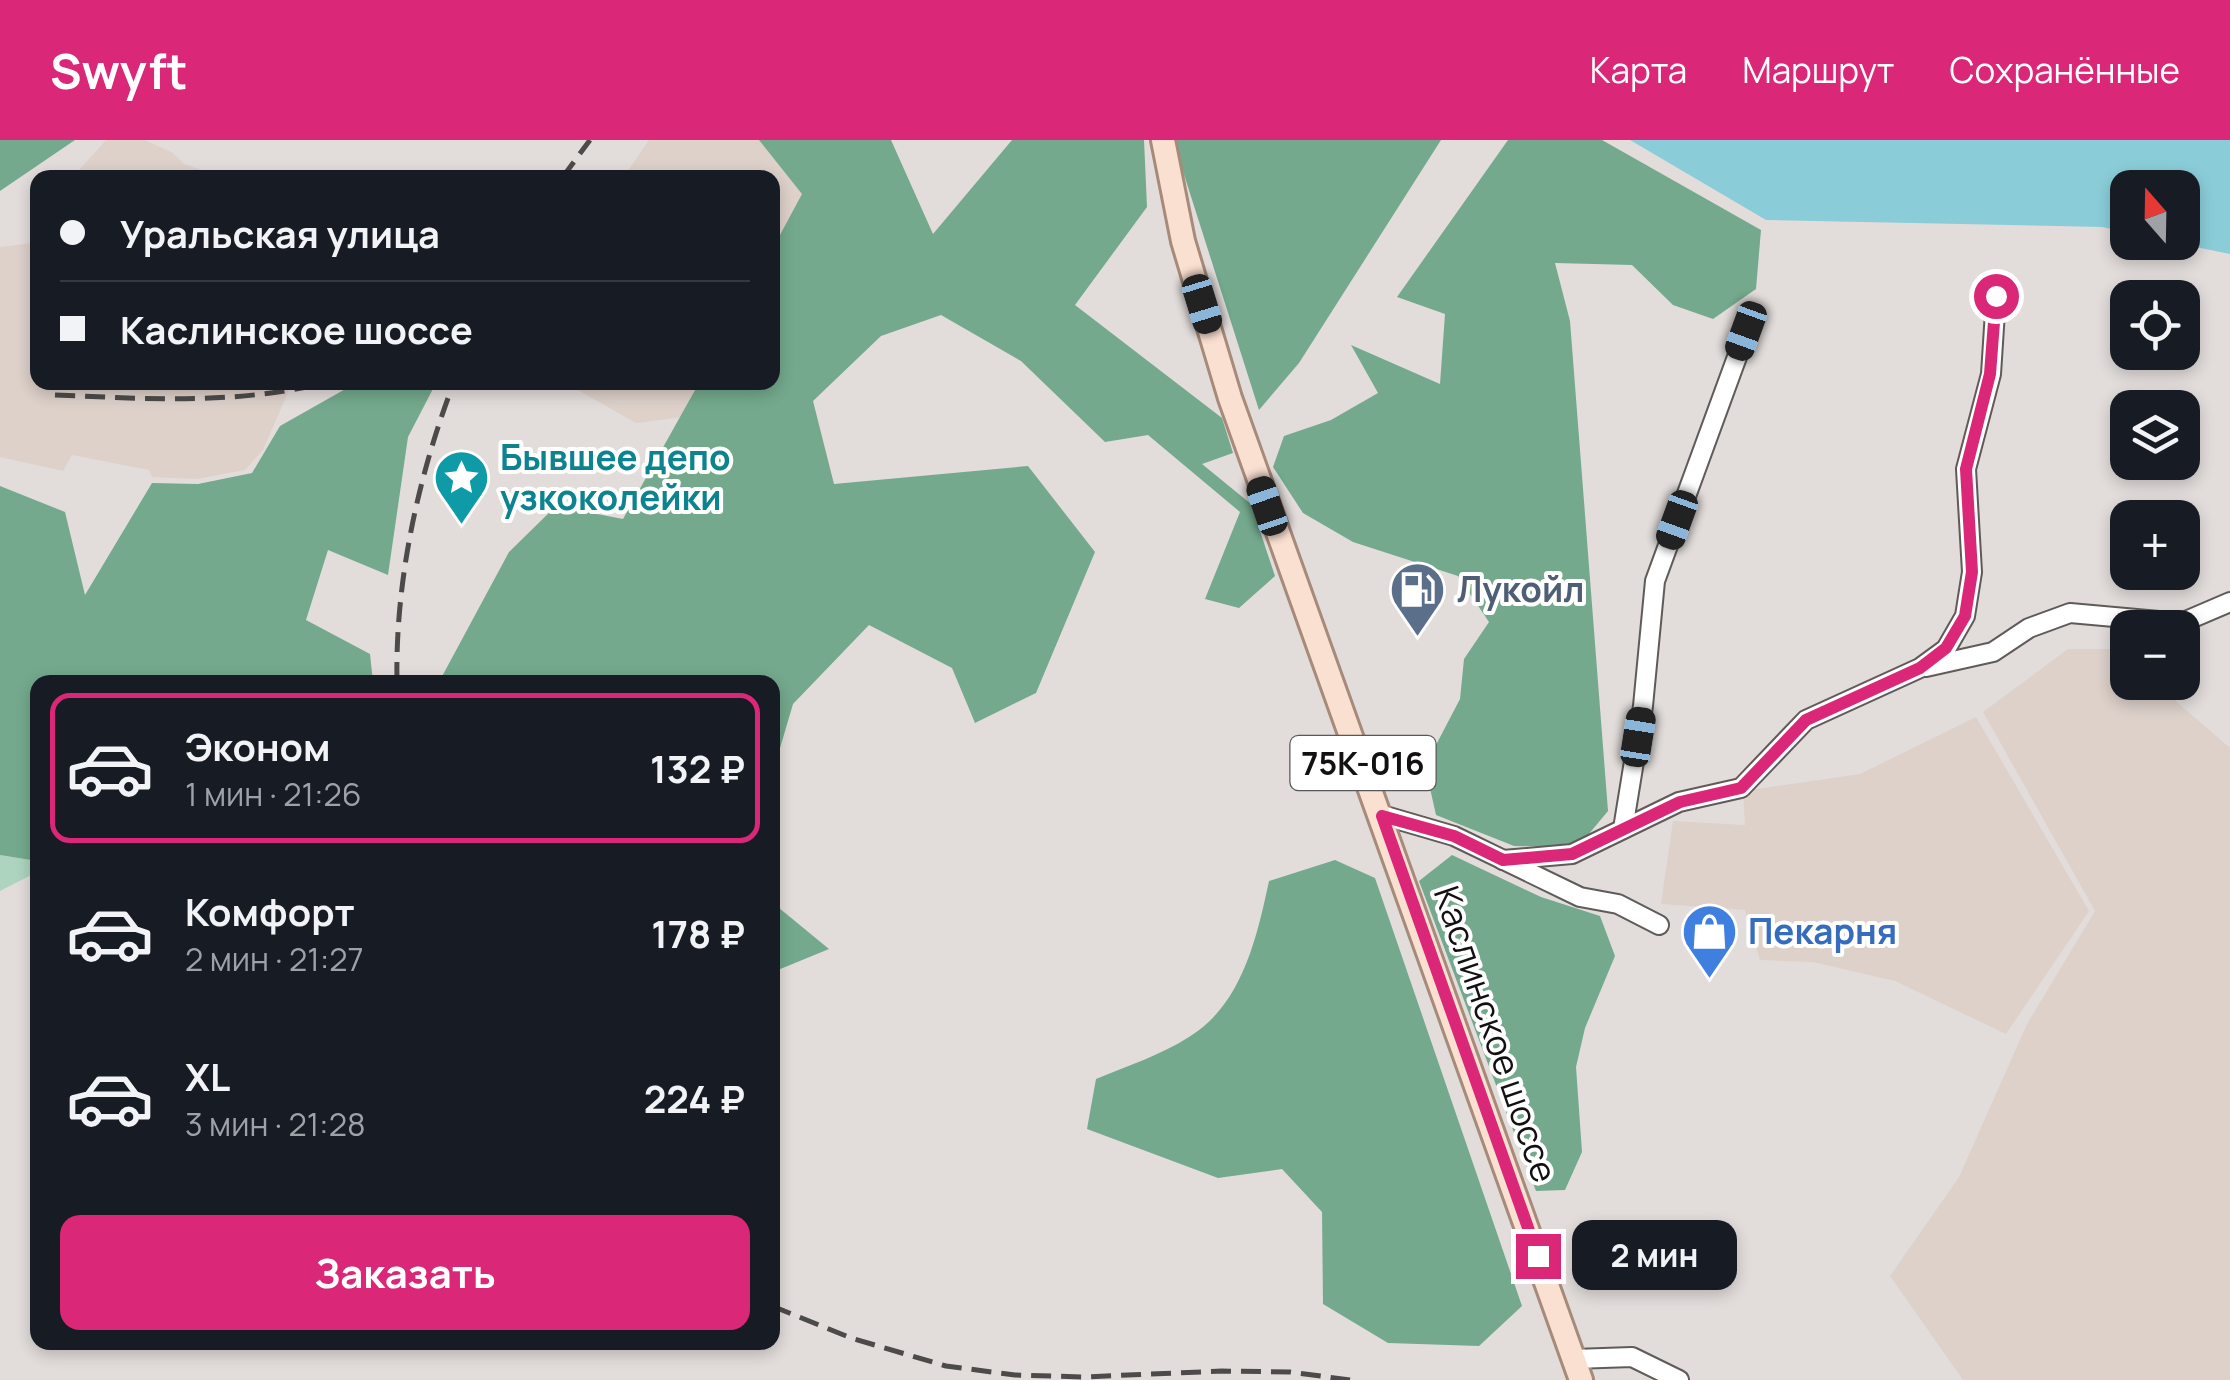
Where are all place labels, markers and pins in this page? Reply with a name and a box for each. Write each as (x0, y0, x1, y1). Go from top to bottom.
place label: Бывшее депо узкоколейки (500, 433, 731, 521)
place icon: Бывшее депо узкоколейки (431, 447, 491, 526)
fuel station icon: Лукойл (1388, 559, 1448, 638)
place label: Лукойл (1457, 565, 1584, 613)
shop icon: Пекарня (1679, 901, 1739, 980)
place label: Пекарня (1748, 907, 1897, 955)

